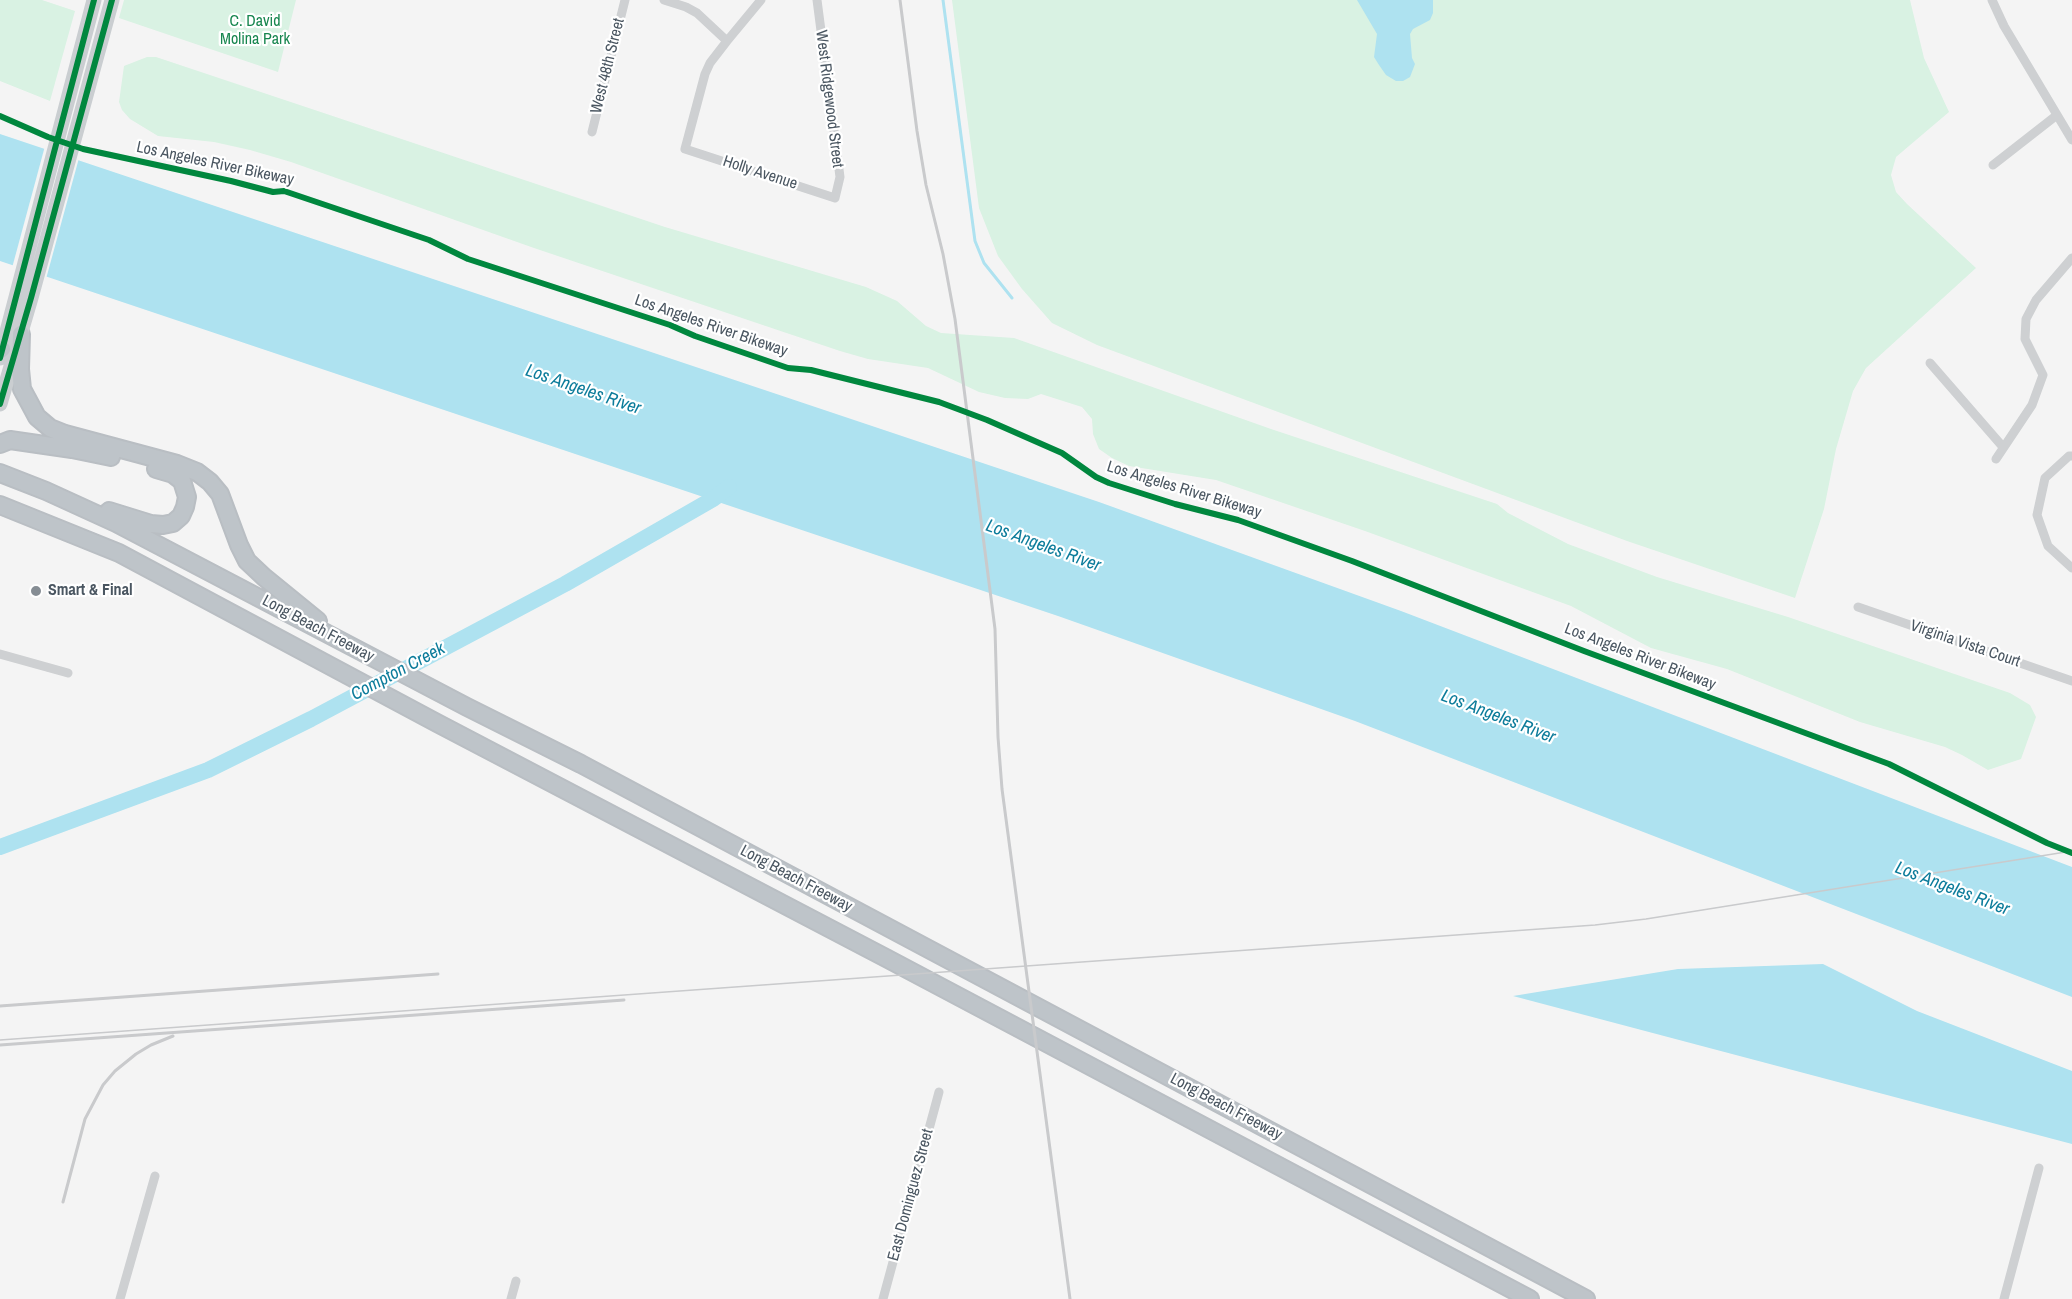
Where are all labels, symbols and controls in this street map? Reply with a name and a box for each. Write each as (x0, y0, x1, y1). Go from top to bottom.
park label: C. David Molina Park (220, 12, 290, 50)
street label: West 48th Street (587, 16, 629, 116)
street label: West Ridgewood Street (811, 29, 847, 169)
street label: Los Angeles River Bikeway (135, 138, 295, 190)
street label: Holly Avenue (720, 152, 800, 194)
street label: Los Angeles River Bikeway (632, 291, 790, 361)
water label: Los Angeles River (522, 360, 644, 420)
street label: Los Angeles River Bikeway (1104, 457, 1264, 523)
water label: Los Angeles River (983, 515, 1103, 577)
place label: Smart & Final (48, 581, 133, 601)
marker: Smart & Final (29, 584, 43, 598)
street label: Long Beach Freeway (259, 591, 377, 667)
street label: Virginia Vista Court (1908, 616, 2022, 672)
street label: Los Angeles River Bikeway (1562, 619, 1718, 695)
water label: Compton Creek (347, 638, 449, 706)
water label: Los Angeles River (1438, 685, 1558, 749)
street label: Long Beach Freeway (737, 841, 855, 917)
water label: Los Angeles River (1892, 857, 2012, 921)
street label: Long Beach Freeway (1167, 1069, 1285, 1145)
street label: East Dominguez Street (884, 1127, 938, 1263)

